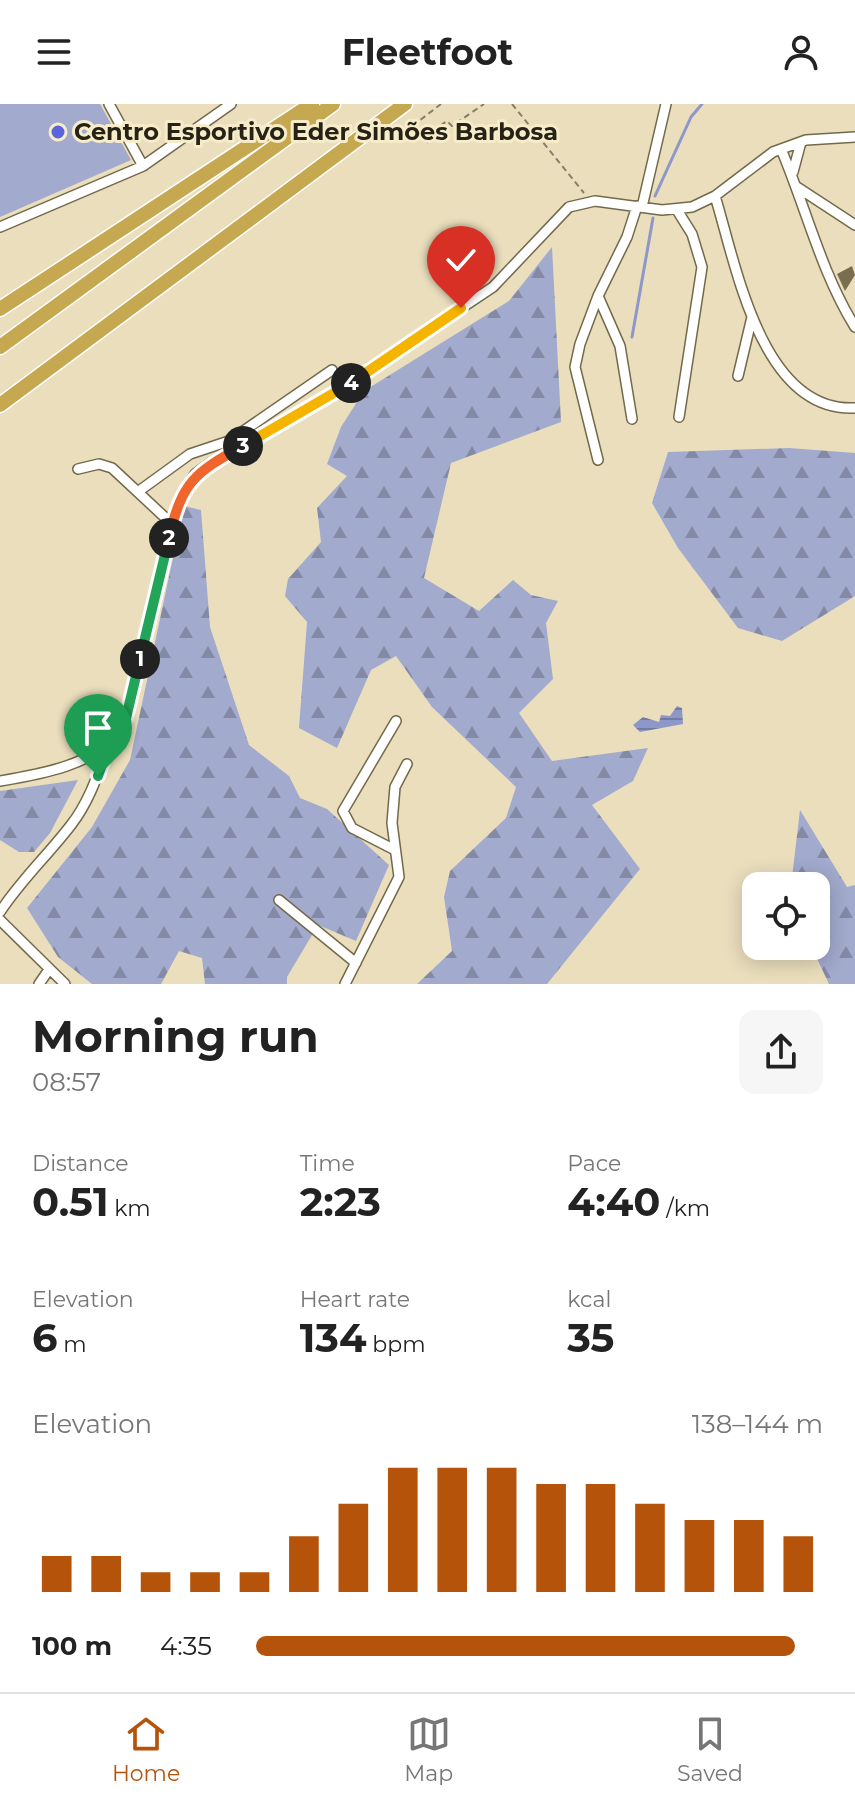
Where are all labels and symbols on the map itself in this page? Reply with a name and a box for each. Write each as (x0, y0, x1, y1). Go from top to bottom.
place label: Centro Esportivo Eder Simões Barbosa (74, 117, 558, 146)
marker: Centro Esportivo Eder Simões Barbosa (49, 123, 67, 141)
pin (427, 226, 495, 308)
pin: 4 (331, 363, 371, 403)
pin: 3 (223, 426, 263, 466)
pin: 2 (149, 518, 189, 558)
pin: 1 (120, 639, 160, 679)
pin (64, 694, 132, 776)

